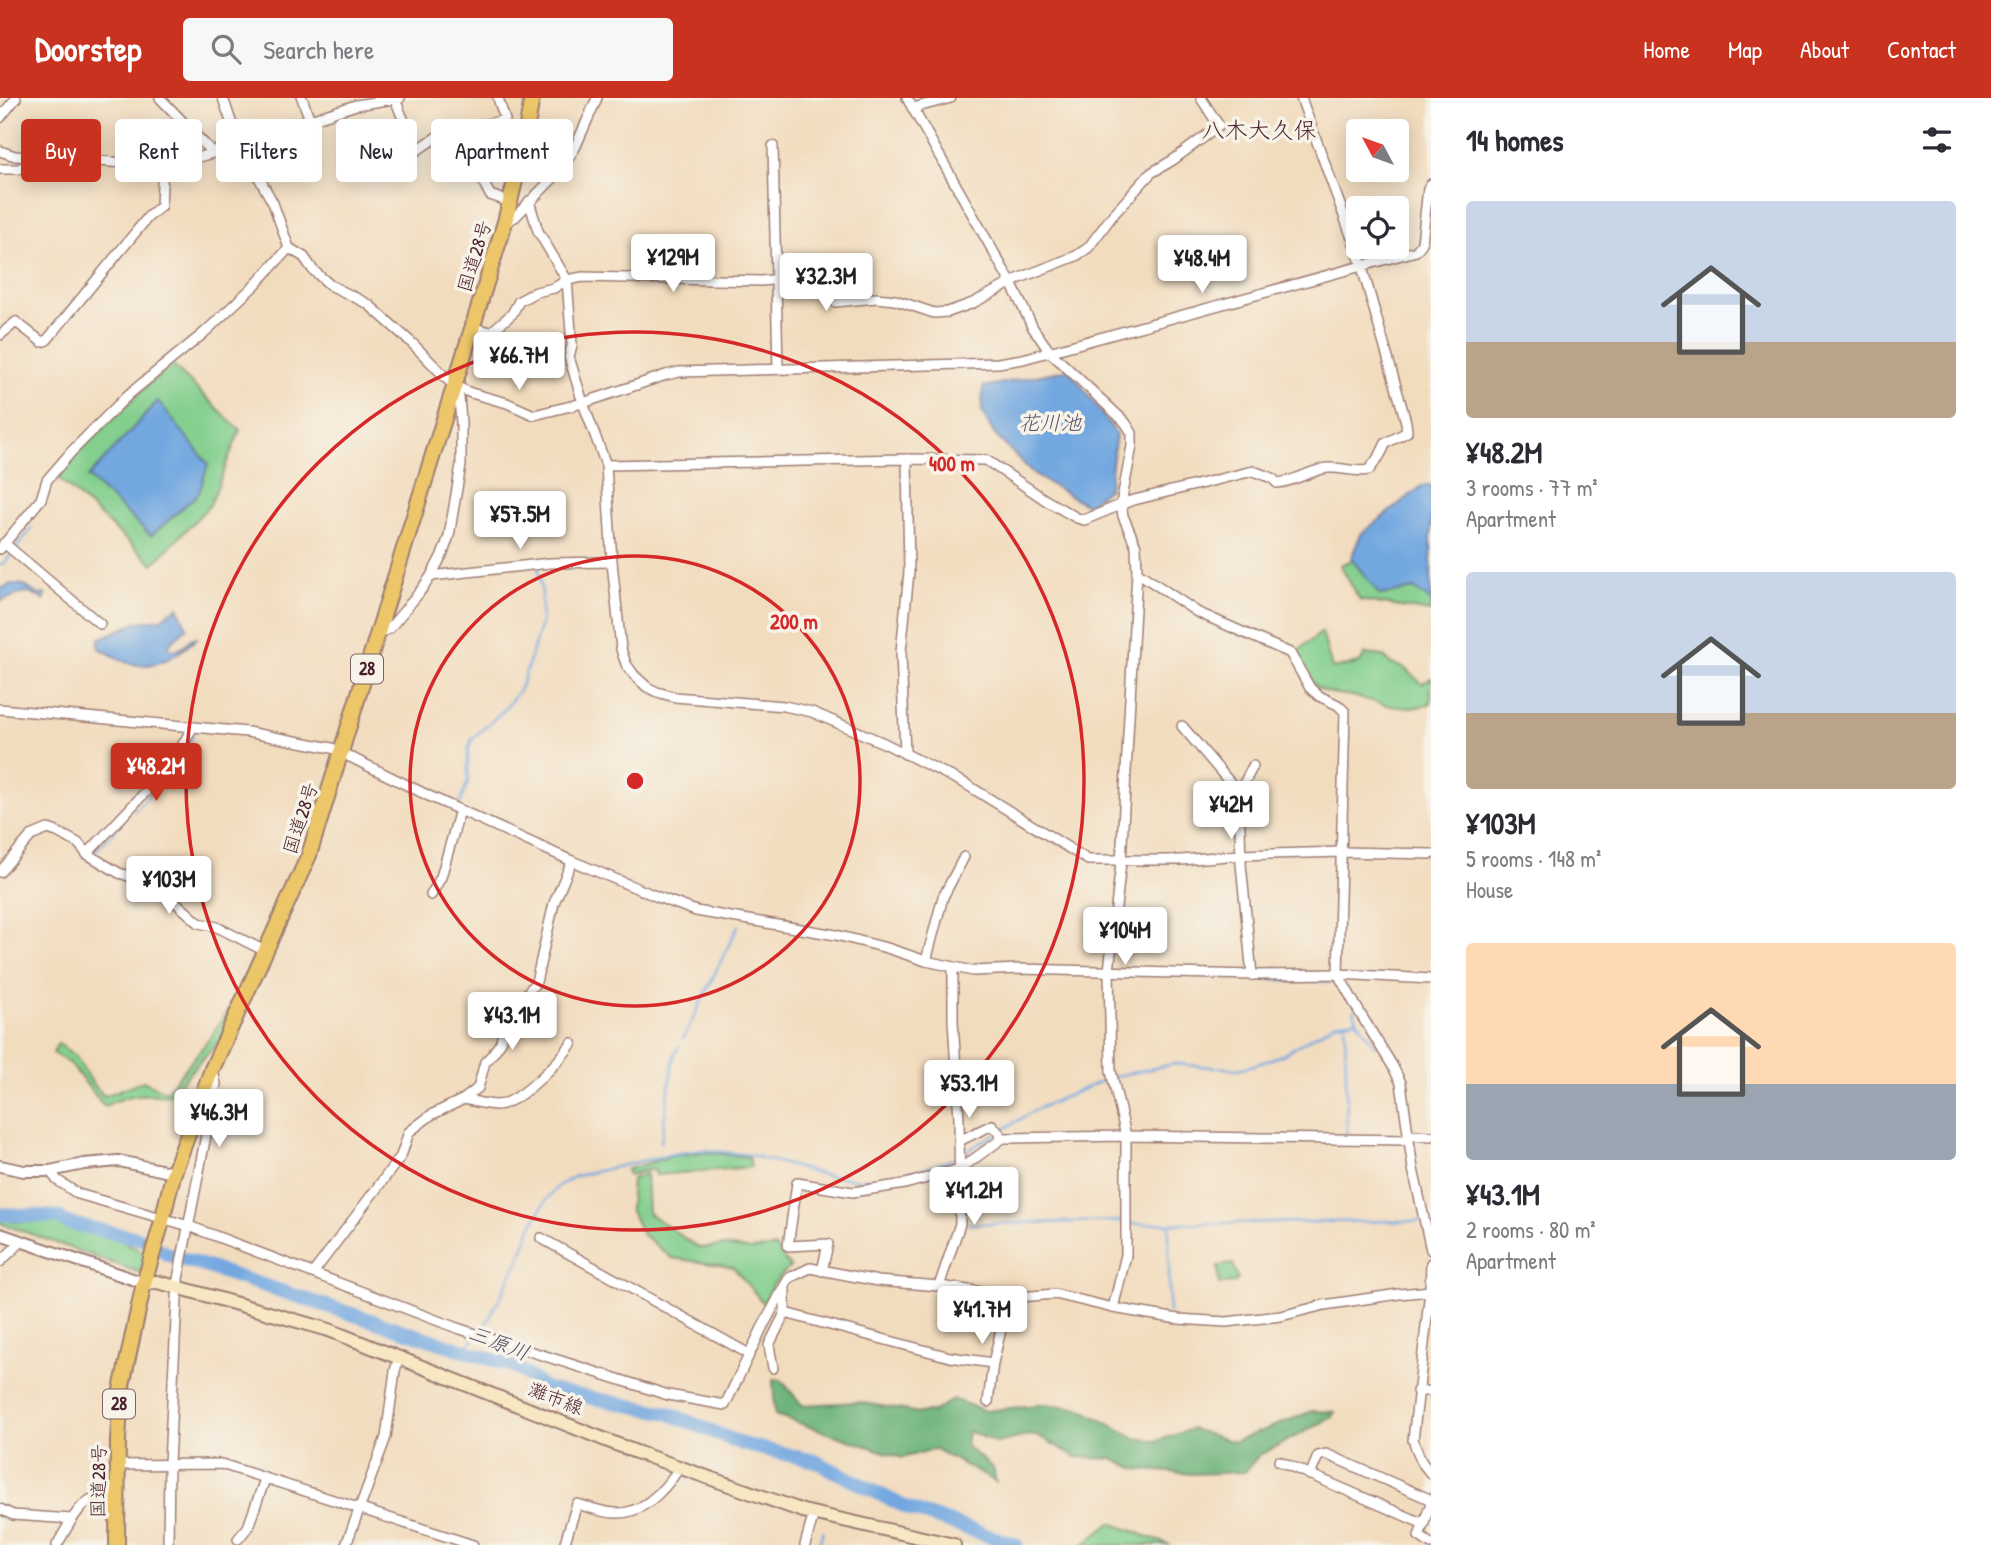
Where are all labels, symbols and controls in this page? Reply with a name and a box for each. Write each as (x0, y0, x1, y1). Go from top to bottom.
search box (183, 18, 673, 81)
text: Doorstep (35, 27, 141, 71)
icon: search (207, 30, 245, 68)
text: Search here (263, 32, 374, 67)
text: Home (1643, 33, 1690, 65)
text: Map (1728, 33, 1762, 65)
text: About (1800, 33, 1849, 65)
text: Contact (1887, 33, 1956, 65)
district label: 八木大久保 (1202, 114, 1317, 145)
chip: Buy (21, 119, 101, 182)
chip: Rent (115, 119, 202, 182)
chip: Filters (216, 119, 322, 182)
chip: New (336, 119, 417, 182)
chip: Apartment (431, 119, 573, 182)
north arrow (1346, 119, 1409, 182)
map controls (1346, 119, 1409, 259)
text: 14 homes (1466, 120, 1564, 160)
icon: filters (1918, 121, 1956, 159)
button: locate (1346, 196, 1409, 259)
street label: 国道28号 (451, 217, 497, 295)
pin: ¥129M (624, 234, 722, 294)
pin: ¥48.4M (1145, 236, 1259, 295)
text: ¥129M (647, 241, 699, 272)
text: ¥48.4M (1174, 242, 1230, 273)
icon: home (1648, 247, 1774, 373)
pin: ¥32.3M (769, 254, 883, 313)
text: ¥32.3M (796, 260, 856, 291)
pin: ¥66.7M (462, 332, 576, 392)
text: ¥66.7M (489, 339, 549, 370)
water label: 花川池 (1019, 408, 1082, 437)
text: ¥48.2M (1466, 432, 1542, 472)
text: 400 m (929, 449, 975, 478)
text: 3 rooms · 77 m² (1466, 472, 1598, 503)
pin: ¥57.5M (463, 491, 577, 551)
text: ¥57.5M (490, 498, 550, 529)
text: Apartment (1466, 503, 1556, 534)
text: 200 m (770, 607, 818, 636)
icon: home (1648, 618, 1774, 744)
road number: 28 (351, 654, 383, 684)
pin: ¥48.2M (99, 744, 213, 803)
text: ¥48.2M (127, 750, 185, 781)
centre of rings (623, 769, 647, 793)
street label: 国道28号 (276, 779, 324, 857)
pin: ¥42M (1190, 782, 1272, 841)
text: ¥42M (1209, 788, 1253, 819)
text: ¥103M (1466, 803, 1536, 843)
text: 5 rooms · 148 m² (1466, 843, 1601, 874)
pin: ¥103M (120, 856, 218, 916)
text: ¥103M (142, 863, 196, 894)
text: House (1466, 874, 1513, 905)
pin: ¥104M (1076, 908, 1174, 967)
text: ¥104M (1099, 914, 1151, 945)
icon: home (1648, 989, 1774, 1115)
pin: ¥43.1M (455, 992, 569, 1052)
text: ¥43.1M (484, 999, 540, 1030)
pin: ¥53.1M (912, 1060, 1026, 1120)
text: ¥53.1M (940, 1067, 998, 1098)
pin: ¥46.3M (162, 1090, 276, 1149)
text: ¥46.3M (190, 1096, 248, 1127)
pin: ¥41.2M (917, 1168, 1031, 1227)
text: ¥41.2M (945, 1174, 1003, 1205)
text: ¥43.1M (1466, 1174, 1540, 1214)
text: 2 rooms · 80 m² (1466, 1214, 1596, 1245)
text: Apartment (1466, 1245, 1556, 1276)
pin: ¥41.7M (925, 1286, 1039, 1346)
text: ¥41.7M (953, 1293, 1011, 1324)
water label: 三原川 (465, 1318, 534, 1367)
street label: 灘市線 (525, 1376, 587, 1420)
road number: 28 (103, 1390, 135, 1419)
street label: 国道28号 (84, 1444, 112, 1518)

